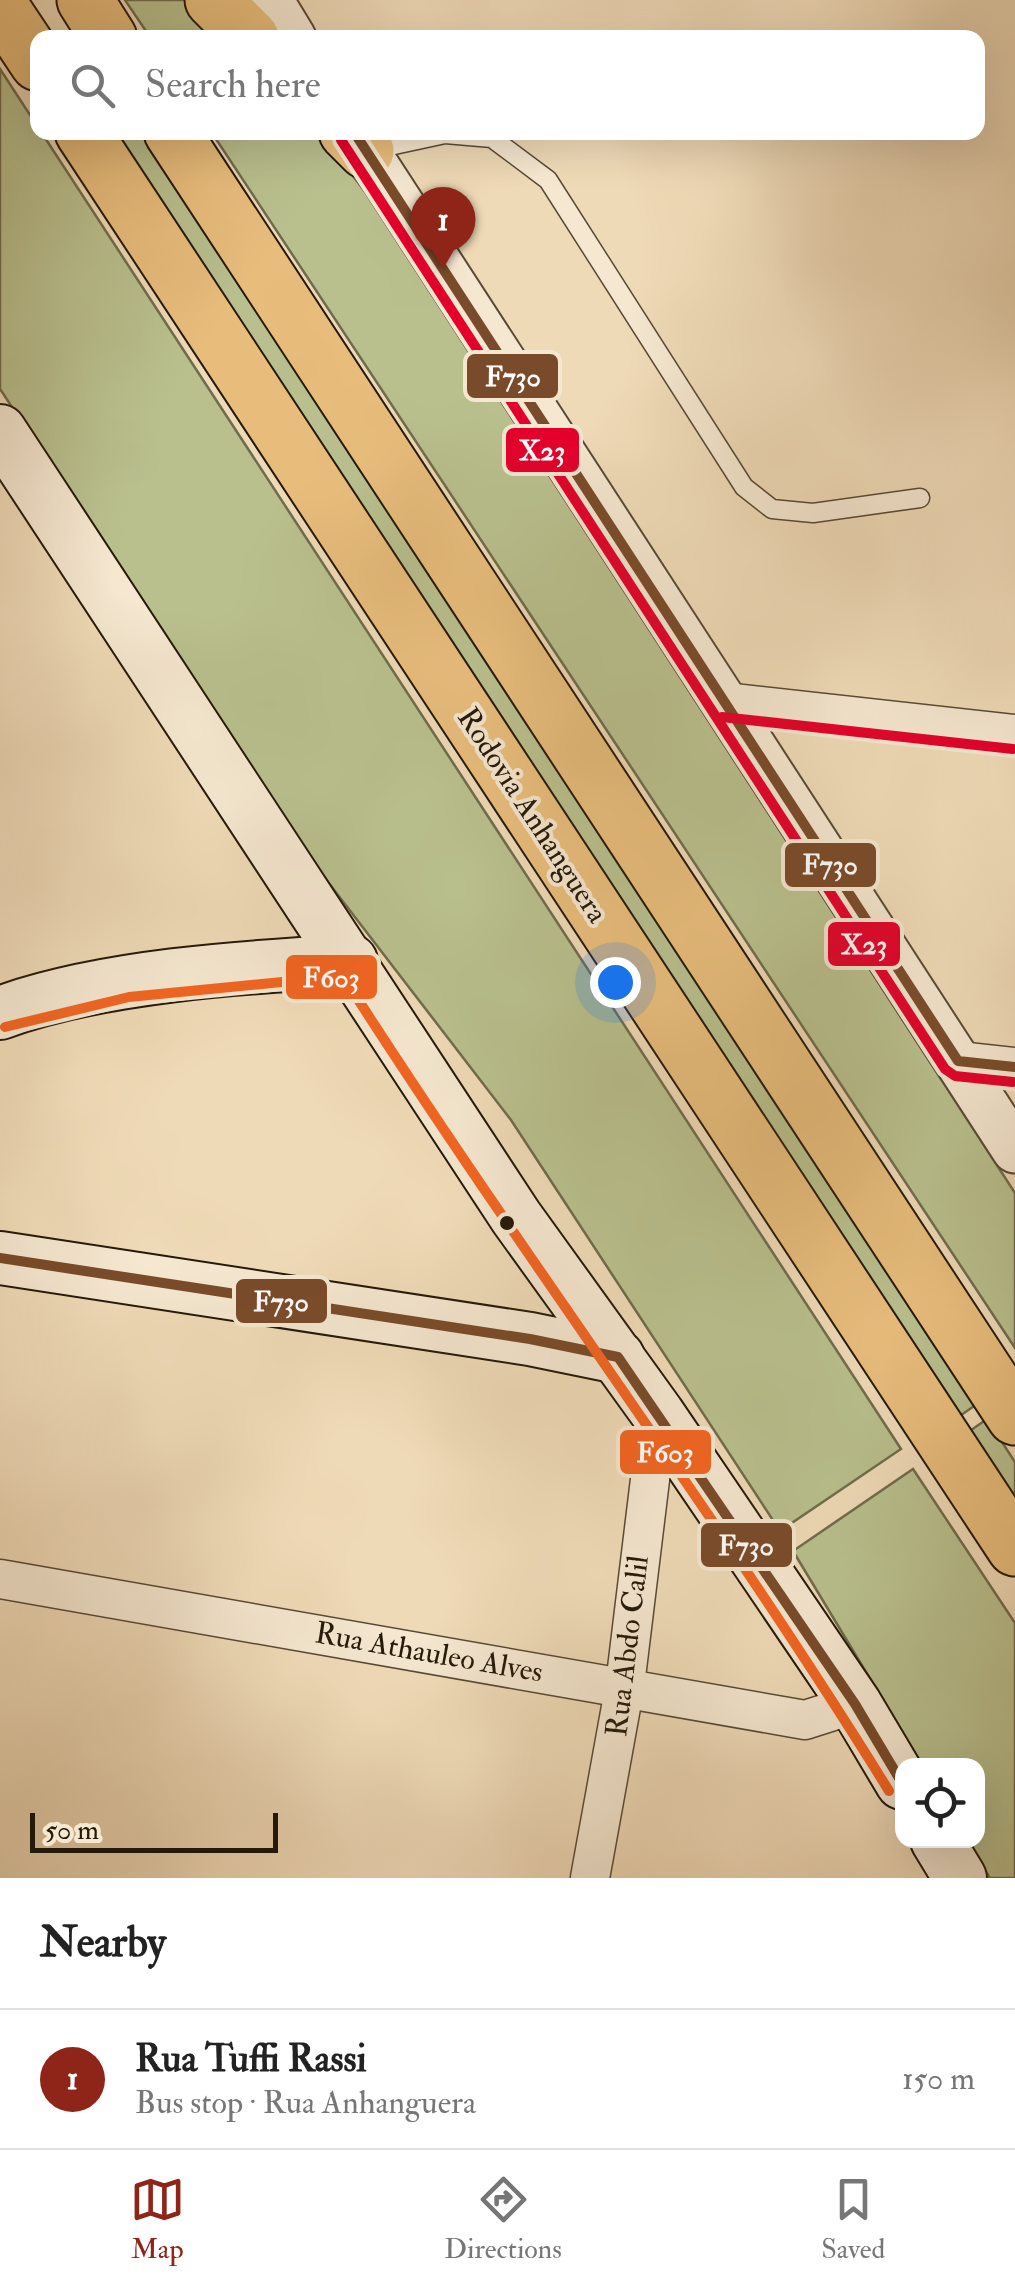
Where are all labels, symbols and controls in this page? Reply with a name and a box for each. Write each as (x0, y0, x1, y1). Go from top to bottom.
search box (30, 30, 985, 140)
icon: search (65, 58, 120, 113)
text: Search here (145, 61, 321, 109)
pin: 1 (410, 186, 476, 269)
line badge: F730 (465, 352, 560, 400)
text: F730 (485, 360, 541, 395)
line badge: X23 (504, 426, 581, 474)
text: X23 (519, 434, 565, 469)
street label: Rodovia Anhanguera (449, 701, 616, 930)
line badge: F730 (783, 841, 878, 889)
text: F730 (802, 848, 858, 883)
line badge: X23 (826, 920, 902, 968)
text: X23 (841, 928, 887, 963)
line badge: F603 (284, 953, 379, 1001)
your location (590, 957, 641, 1008)
text: F603 (303, 961, 359, 996)
unlabelled marker (497, 1213, 517, 1233)
line badge: F730 (234, 1277, 329, 1325)
text: F730 (253, 1285, 309, 1320)
line badge: F603 (618, 1428, 713, 1476)
text: F603 (637, 1436, 693, 1471)
line badge: F730 (699, 1521, 794, 1569)
text: F730 (718, 1529, 774, 1564)
street label: Rua Abdo Calil (598, 1553, 657, 1739)
street label: Rua Athauleo Alves (312, 1614, 546, 1691)
map controls (895, 1758, 985, 1848)
button: locate (895, 1758, 985, 1848)
scale bar (30, 1808, 278, 1852)
text: 50 m (45, 1813, 99, 1848)
text: Nearby (40, 1917, 166, 1969)
text: Rua Tuffi Rassi (135, 2035, 367, 2083)
text: 1 (67, 2059, 78, 2099)
text: 150 m (902, 2059, 975, 2099)
text: Bus stop · Rua Anhanguera (135, 2083, 476, 2123)
tab: Map (130, 2172, 185, 2267)
tab: Directions (444, 2172, 562, 2267)
tab: Saved (821, 2172, 885, 2267)

